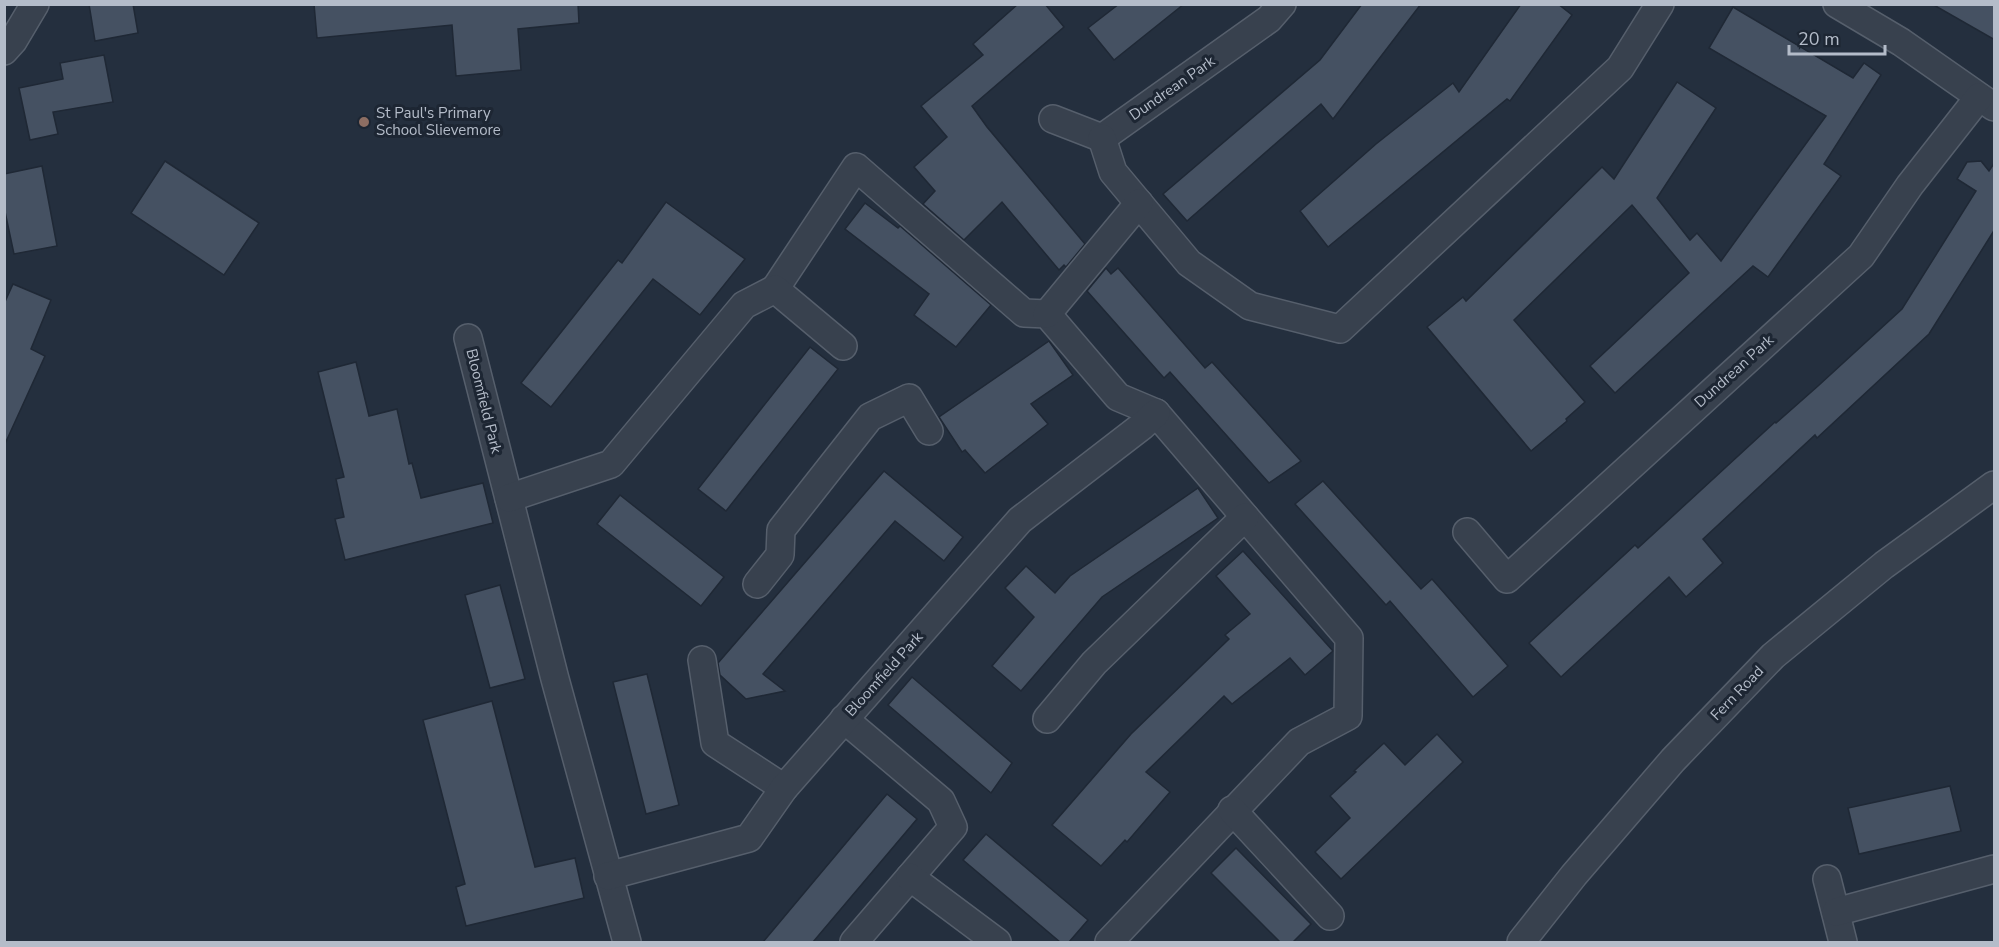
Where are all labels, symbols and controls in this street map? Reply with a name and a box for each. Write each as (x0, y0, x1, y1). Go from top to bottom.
scale bar (1789, 18, 1885, 56)
text: 20 m (1798, 27, 1840, 51)
street label: Dundrean Park (1125, 51, 1219, 125)
place label: St Paul's Primary School Slievemore (376, 103, 501, 140)
marker: St Paul's Primary School Slievemore (357, 115, 371, 129)
street label: Dundrean Park (1690, 330, 1778, 412)
street label: Bloomfield Park (461, 347, 507, 456)
street label: Bloomfield Park (841, 627, 928, 721)
street label: Fern Road (1706, 661, 1768, 725)

